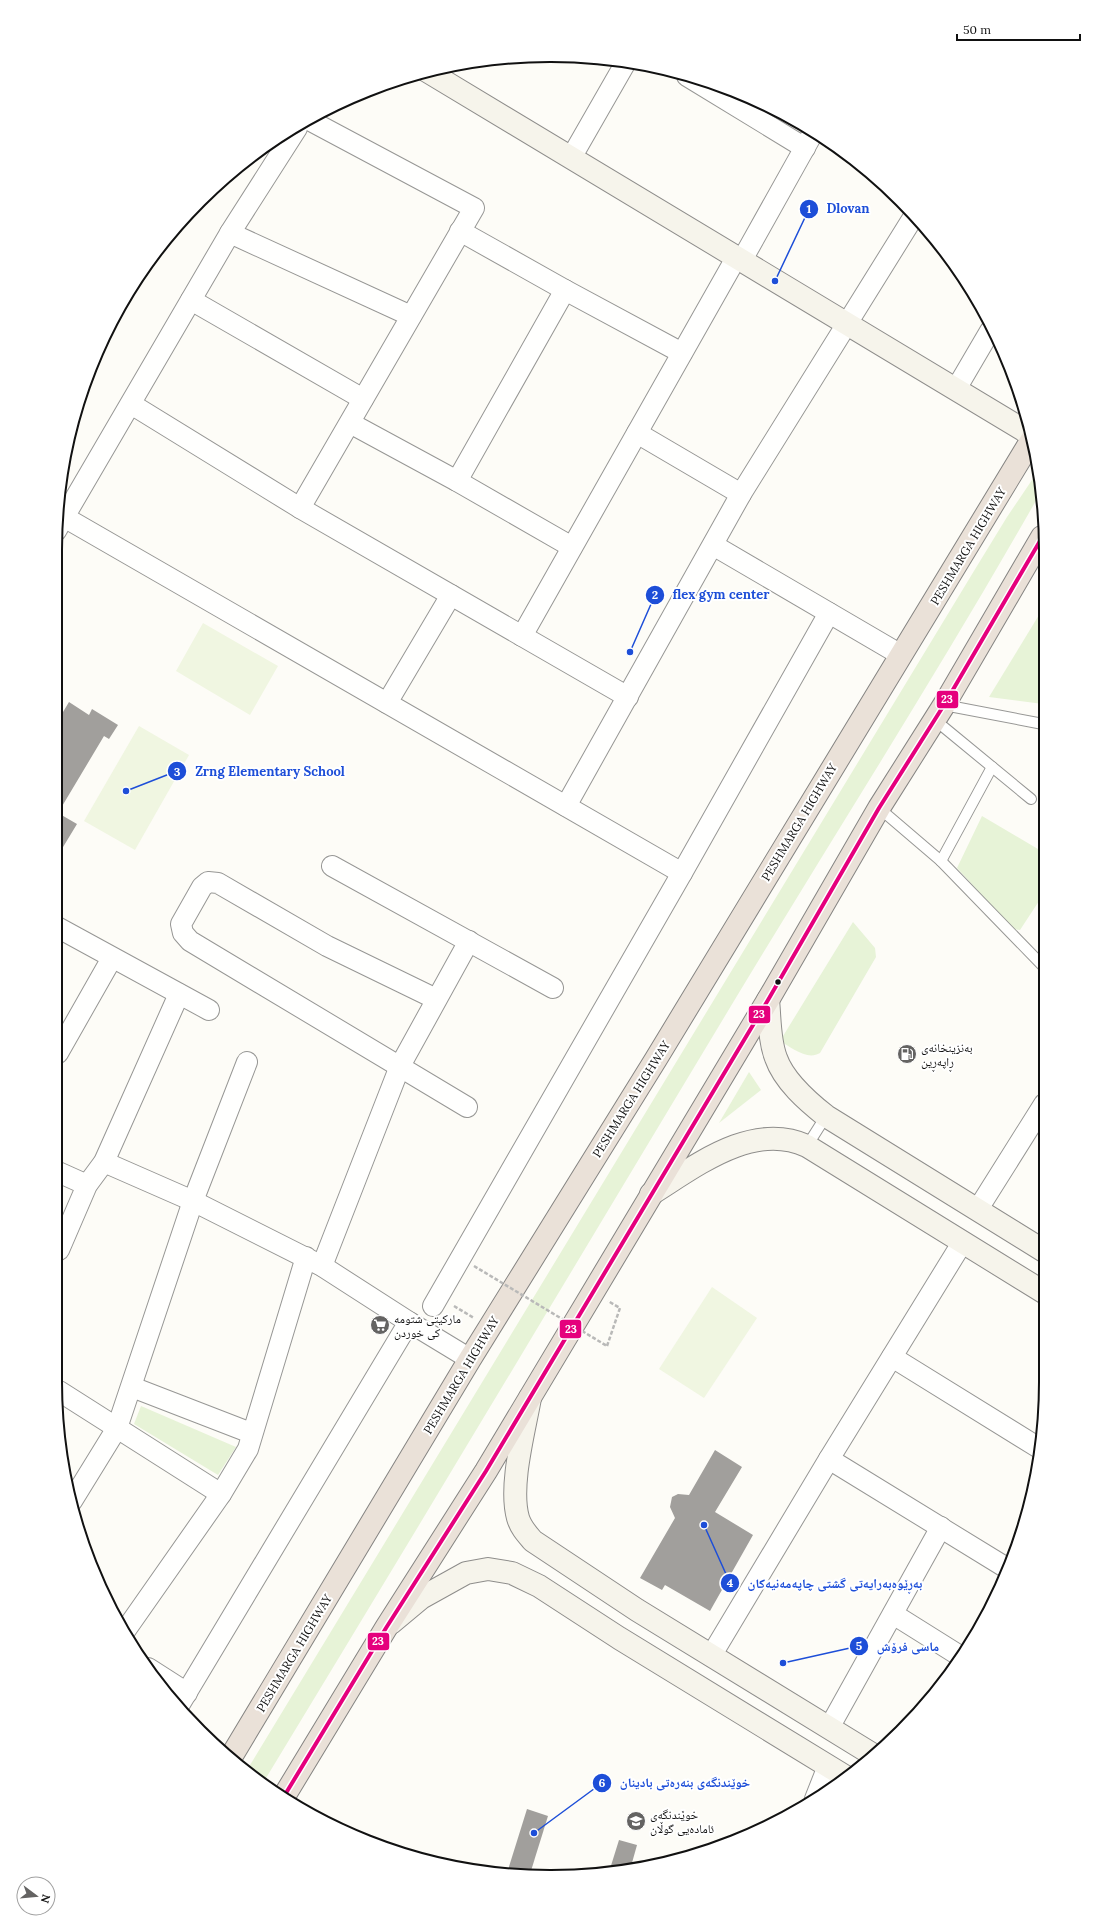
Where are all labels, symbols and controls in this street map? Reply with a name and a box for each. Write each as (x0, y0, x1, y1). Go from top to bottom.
scale bar (957, 16, 1080, 42)
text: 50 m (963, 22, 991, 37)
callout: Dlovan (799, 196, 878, 221)
text: Dlovan (826, 200, 870, 217)
text: 1 (807, 201, 812, 216)
street label: PESHMARGA HIGHWAY (927, 484, 1009, 608)
callout: flex gym center (645, 582, 778, 607)
text: flex gym center (672, 586, 770, 603)
text: 2 (652, 587, 658, 602)
line badge: 23 (936, 690, 959, 709)
text: 23 (941, 692, 953, 706)
callout: Zrng Elementary School (167, 759, 353, 784)
street label: PESHMARGA HIGHWAY (758, 760, 840, 884)
text: Zrng Elementary School (195, 763, 345, 780)
text: 3 (174, 764, 181, 779)
unlabelled marker (773, 977, 783, 987)
line badge: 23 (748, 1005, 771, 1024)
text: 23 (753, 1007, 765, 1021)
street label: PESHMARGA HIGHWAY (589, 1038, 673, 1160)
place label: بەنزینخانەی ڕاپەڕین (921, 1040, 973, 1071)
fuel station icon: بەنزینخانەی ڕاپەڕین (896, 1043, 918, 1065)
place label: مارکیتی شتومه کی خوردن (394, 1311, 461, 1340)
street label: PESHMARGA HIGHWAY (420, 1313, 502, 1437)
supermarket icon: مارکیتی شتومه کی خوردن (369, 1314, 391, 1336)
line badge: 23 (559, 1319, 582, 1339)
text: 23 (565, 1322, 577, 1336)
callout: بەڕێوەبەرایەتی گشتی چاپەمەنیەکان (720, 1571, 931, 1596)
text: 4 (727, 1575, 734, 1590)
text: بەڕێوەبەرایەتی گشتی چاپەمەنیەکان (748, 1575, 923, 1594)
street label: PESHMARGA HIGHWAY (253, 1591, 335, 1715)
line badge: 23 (367, 1632, 390, 1651)
text: 23 (372, 1634, 384, 1648)
callout: ماسی فرۆش (849, 1634, 947, 1659)
text: 5 (856, 1638, 863, 1653)
text: ماسی فرۆش (877, 1638, 939, 1655)
callout: خوێندنگەی بنەرەتی بادینان (592, 1770, 759, 1795)
text: خوێندنگەی بنەرەتی بادینان (620, 1774, 750, 1791)
text: 6 (599, 1775, 606, 1790)
place label: خوێندنگەی ئامادەیی گوڵان (650, 1807, 714, 1836)
school or university icon: خوێندنگەی ئامادەیی گوڵان (625, 1810, 647, 1832)
north arrow (16, 1876, 56, 1916)
text: N (38, 1893, 54, 1905)

